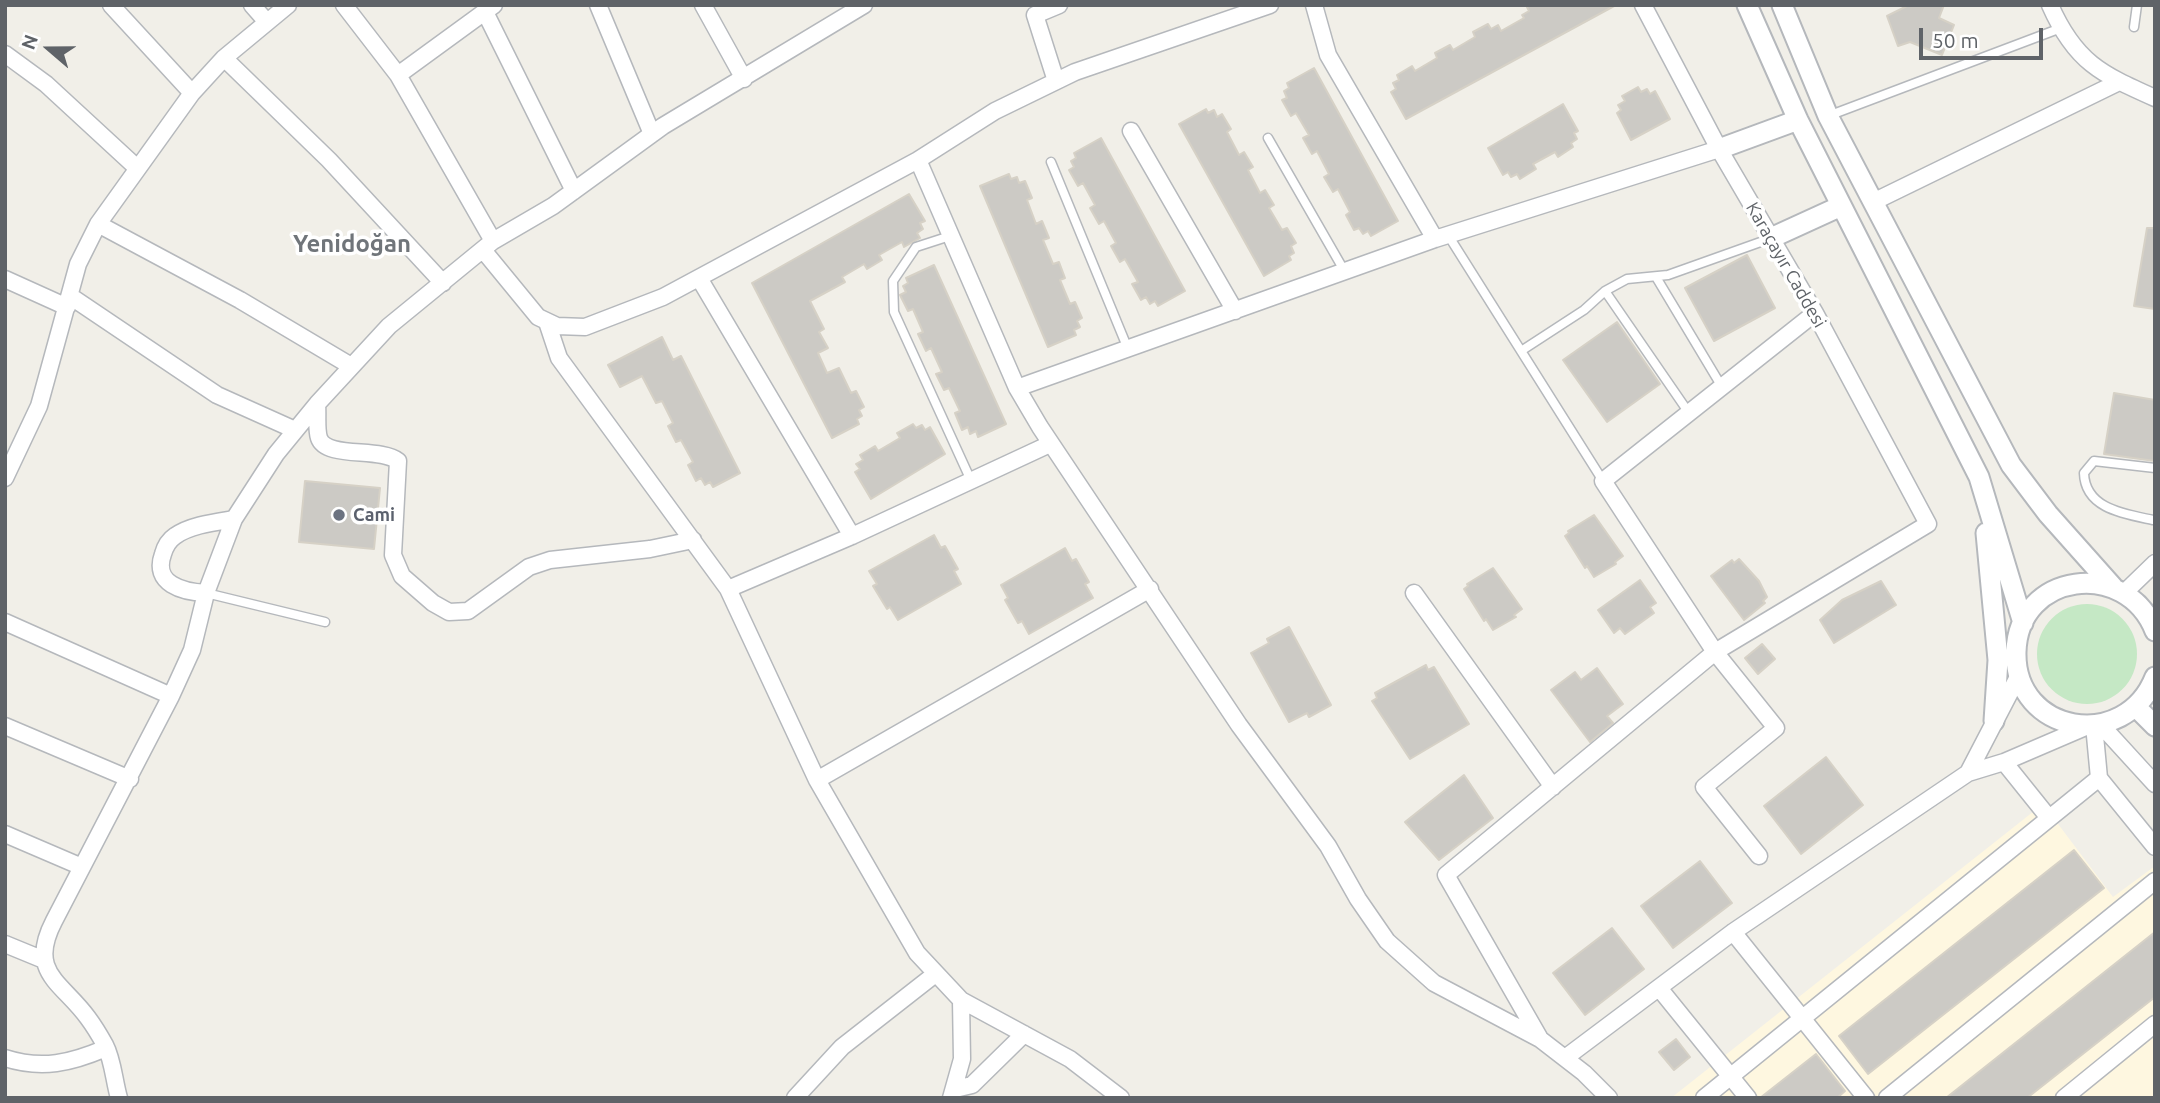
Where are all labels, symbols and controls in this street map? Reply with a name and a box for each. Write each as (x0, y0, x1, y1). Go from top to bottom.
north arrow (14, 14, 84, 84)
scale bar (1922, 14, 2046, 58)
text: 50 m (1932, 28, 1979, 52)
text: N (17, 31, 42, 52)
street label: Karaçayır Caddesi (1741, 198, 1831, 332)
district label: Yenidoğan (293, 230, 411, 258)
place label: Cami (353, 504, 395, 526)
marker: Cami (331, 507, 347, 523)

